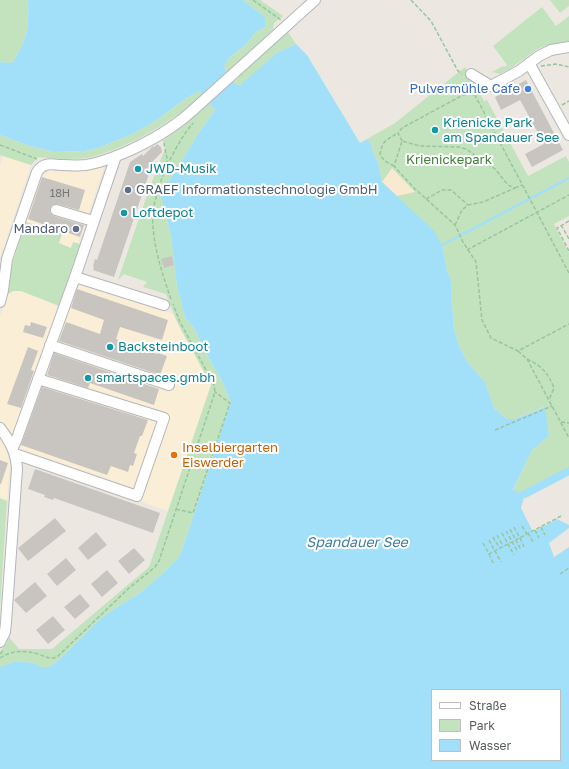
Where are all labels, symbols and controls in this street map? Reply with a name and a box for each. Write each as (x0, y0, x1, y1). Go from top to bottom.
place label: Pulvermühle Cafe (410, 81, 520, 97)
marker: Pulvermühle Cafe (523, 84, 533, 94)
place label: Krienicke Park am Spandauer See (443, 115, 559, 146)
marker: Krienicke Park am Spandauer See (430, 125, 440, 135)
park label: Krienickepark (406, 152, 492, 168)
place label: JWD-Musik (146, 161, 216, 177)
marker: JWD-Musik (133, 164, 143, 174)
place label: GRAEF Informationstechnologie GmbH (136, 182, 378, 198)
marker: GRAEF Informationstechnologie GmbH (123, 185, 133, 195)
house number: 18H (50, 187, 70, 201)
place label: Loftdepot (132, 205, 194, 221)
marker: Loftdepot (119, 208, 129, 218)
place label: Mandaro (13, 221, 68, 237)
marker: Mandaro (71, 224, 81, 234)
place label: Backsteinboot (118, 339, 208, 355)
marker: Backsteinboot (105, 342, 115, 352)
place label: smartspaces.gmbh (96, 370, 215, 386)
marker: smartspaces.gmbh (83, 373, 93, 383)
place label: Inselbiergarten Eiswerder (182, 440, 278, 471)
marker: Inselbiergarten Eiswerder (169, 450, 179, 460)
water label: Spandauer See (306, 535, 408, 551)
legend (431, 689, 561, 761)
text: Straße (469, 698, 507, 713)
text: Park (469, 718, 495, 733)
text: Wasser (469, 738, 511, 753)

